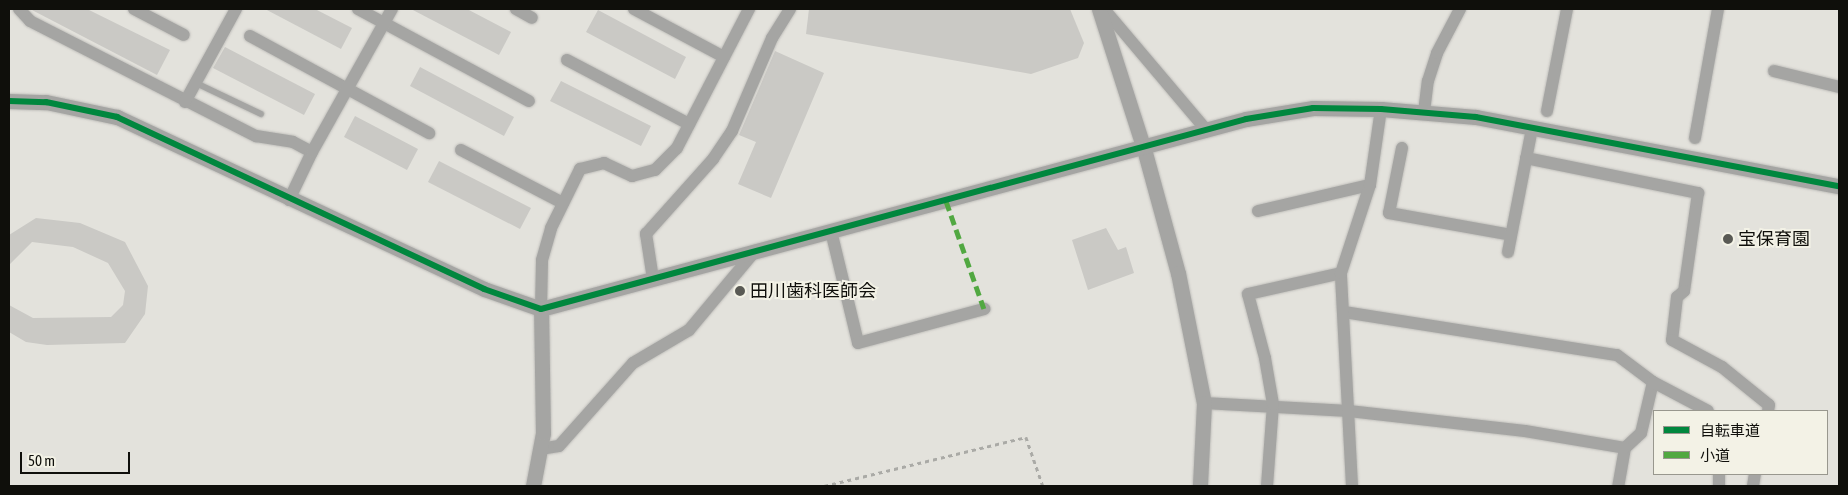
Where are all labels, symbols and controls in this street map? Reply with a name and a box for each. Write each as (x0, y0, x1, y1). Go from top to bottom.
place label: 宝保育園 (1738, 228, 1810, 250)
marker: 宝保育園 (1722, 233, 1734, 245)
place label: 田川歯科医師会 (750, 280, 876, 302)
marker: 田川歯科医師会 (734, 285, 746, 297)
legend (1653, 410, 1828, 475)
text: 自転車道 (1700, 422, 1760, 439)
scale bar (22, 442, 132, 474)
text: 小道 (1700, 447, 1730, 464)
text: 50 m (28, 452, 55, 469)

